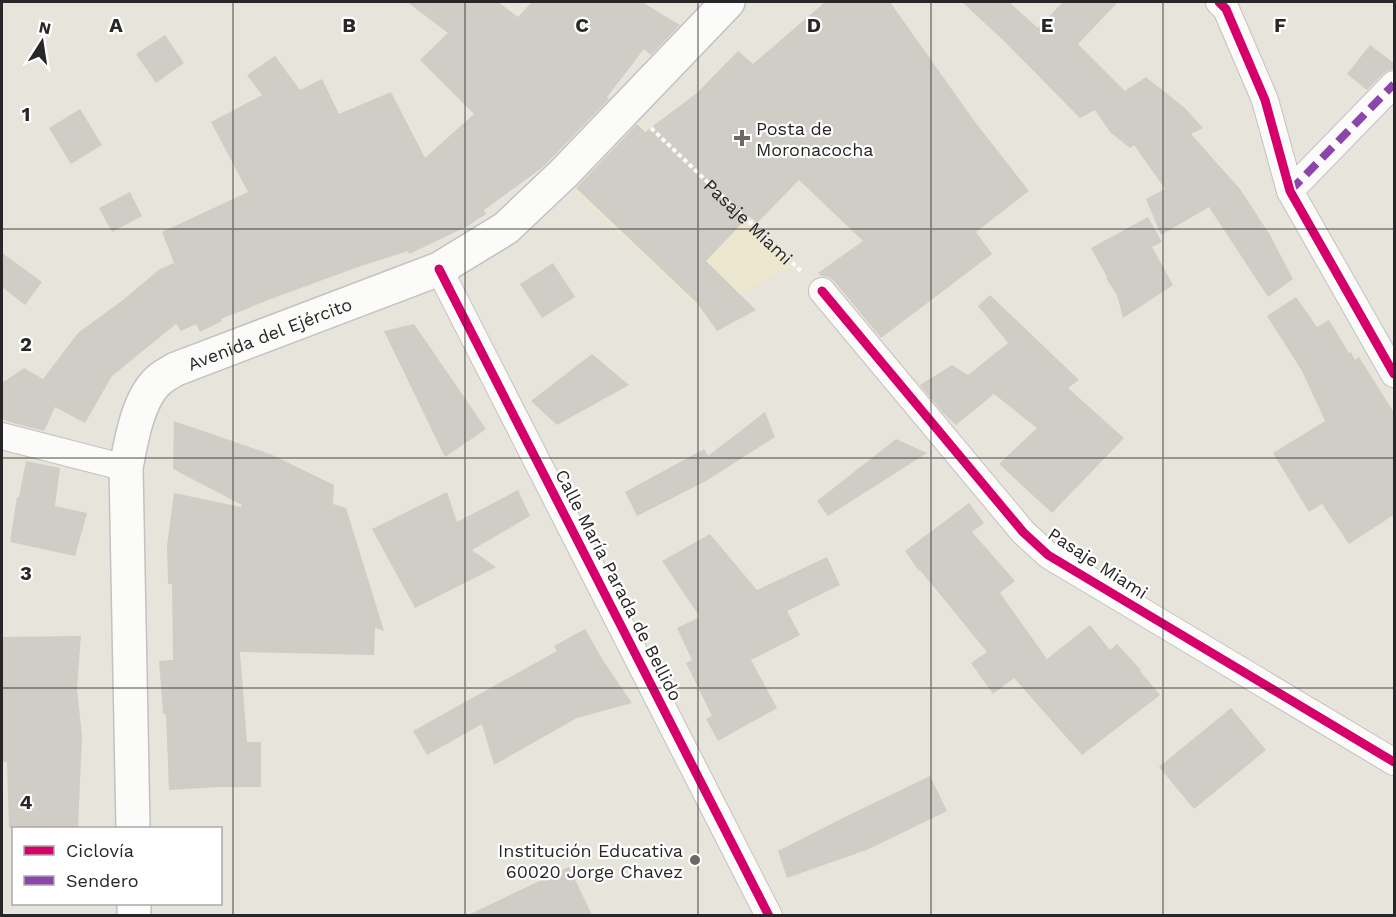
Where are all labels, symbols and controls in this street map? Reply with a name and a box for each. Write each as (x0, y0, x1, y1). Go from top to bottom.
north arrow (12, 12, 72, 72)
text: A (109, 13, 123, 37)
text: B (342, 13, 356, 37)
text: C (575, 13, 589, 37)
text: D (807, 13, 821, 37)
text: E (1041, 13, 1053, 37)
text: F (1274, 13, 1286, 37)
text: N (37, 17, 53, 38)
text: 1 (22, 102, 30, 126)
place label: Posta de Moronacocha (756, 118, 874, 160)
marker: Posta de Moronacocha (733, 129, 751, 147)
street label: Pasaje Miami (700, 174, 797, 268)
street label: Avenida del Ejército (185, 293, 355, 374)
text: 2 (20, 332, 32, 356)
street label: Calle María Parada de Bellido (551, 466, 687, 704)
street label: Pasaje Miami (1044, 523, 1152, 603)
text: 3 (20, 561, 32, 585)
text: 4 (20, 790, 33, 814)
legend (12, 827, 222, 905)
text: Ciclovía (66, 840, 134, 861)
place label: Institución Educativa 60020 Jorge Chavez (498, 840, 683, 882)
marker: Institución Educativa 60020 Jorge Chavez (688, 853, 702, 867)
text: Sendero (66, 870, 139, 891)

